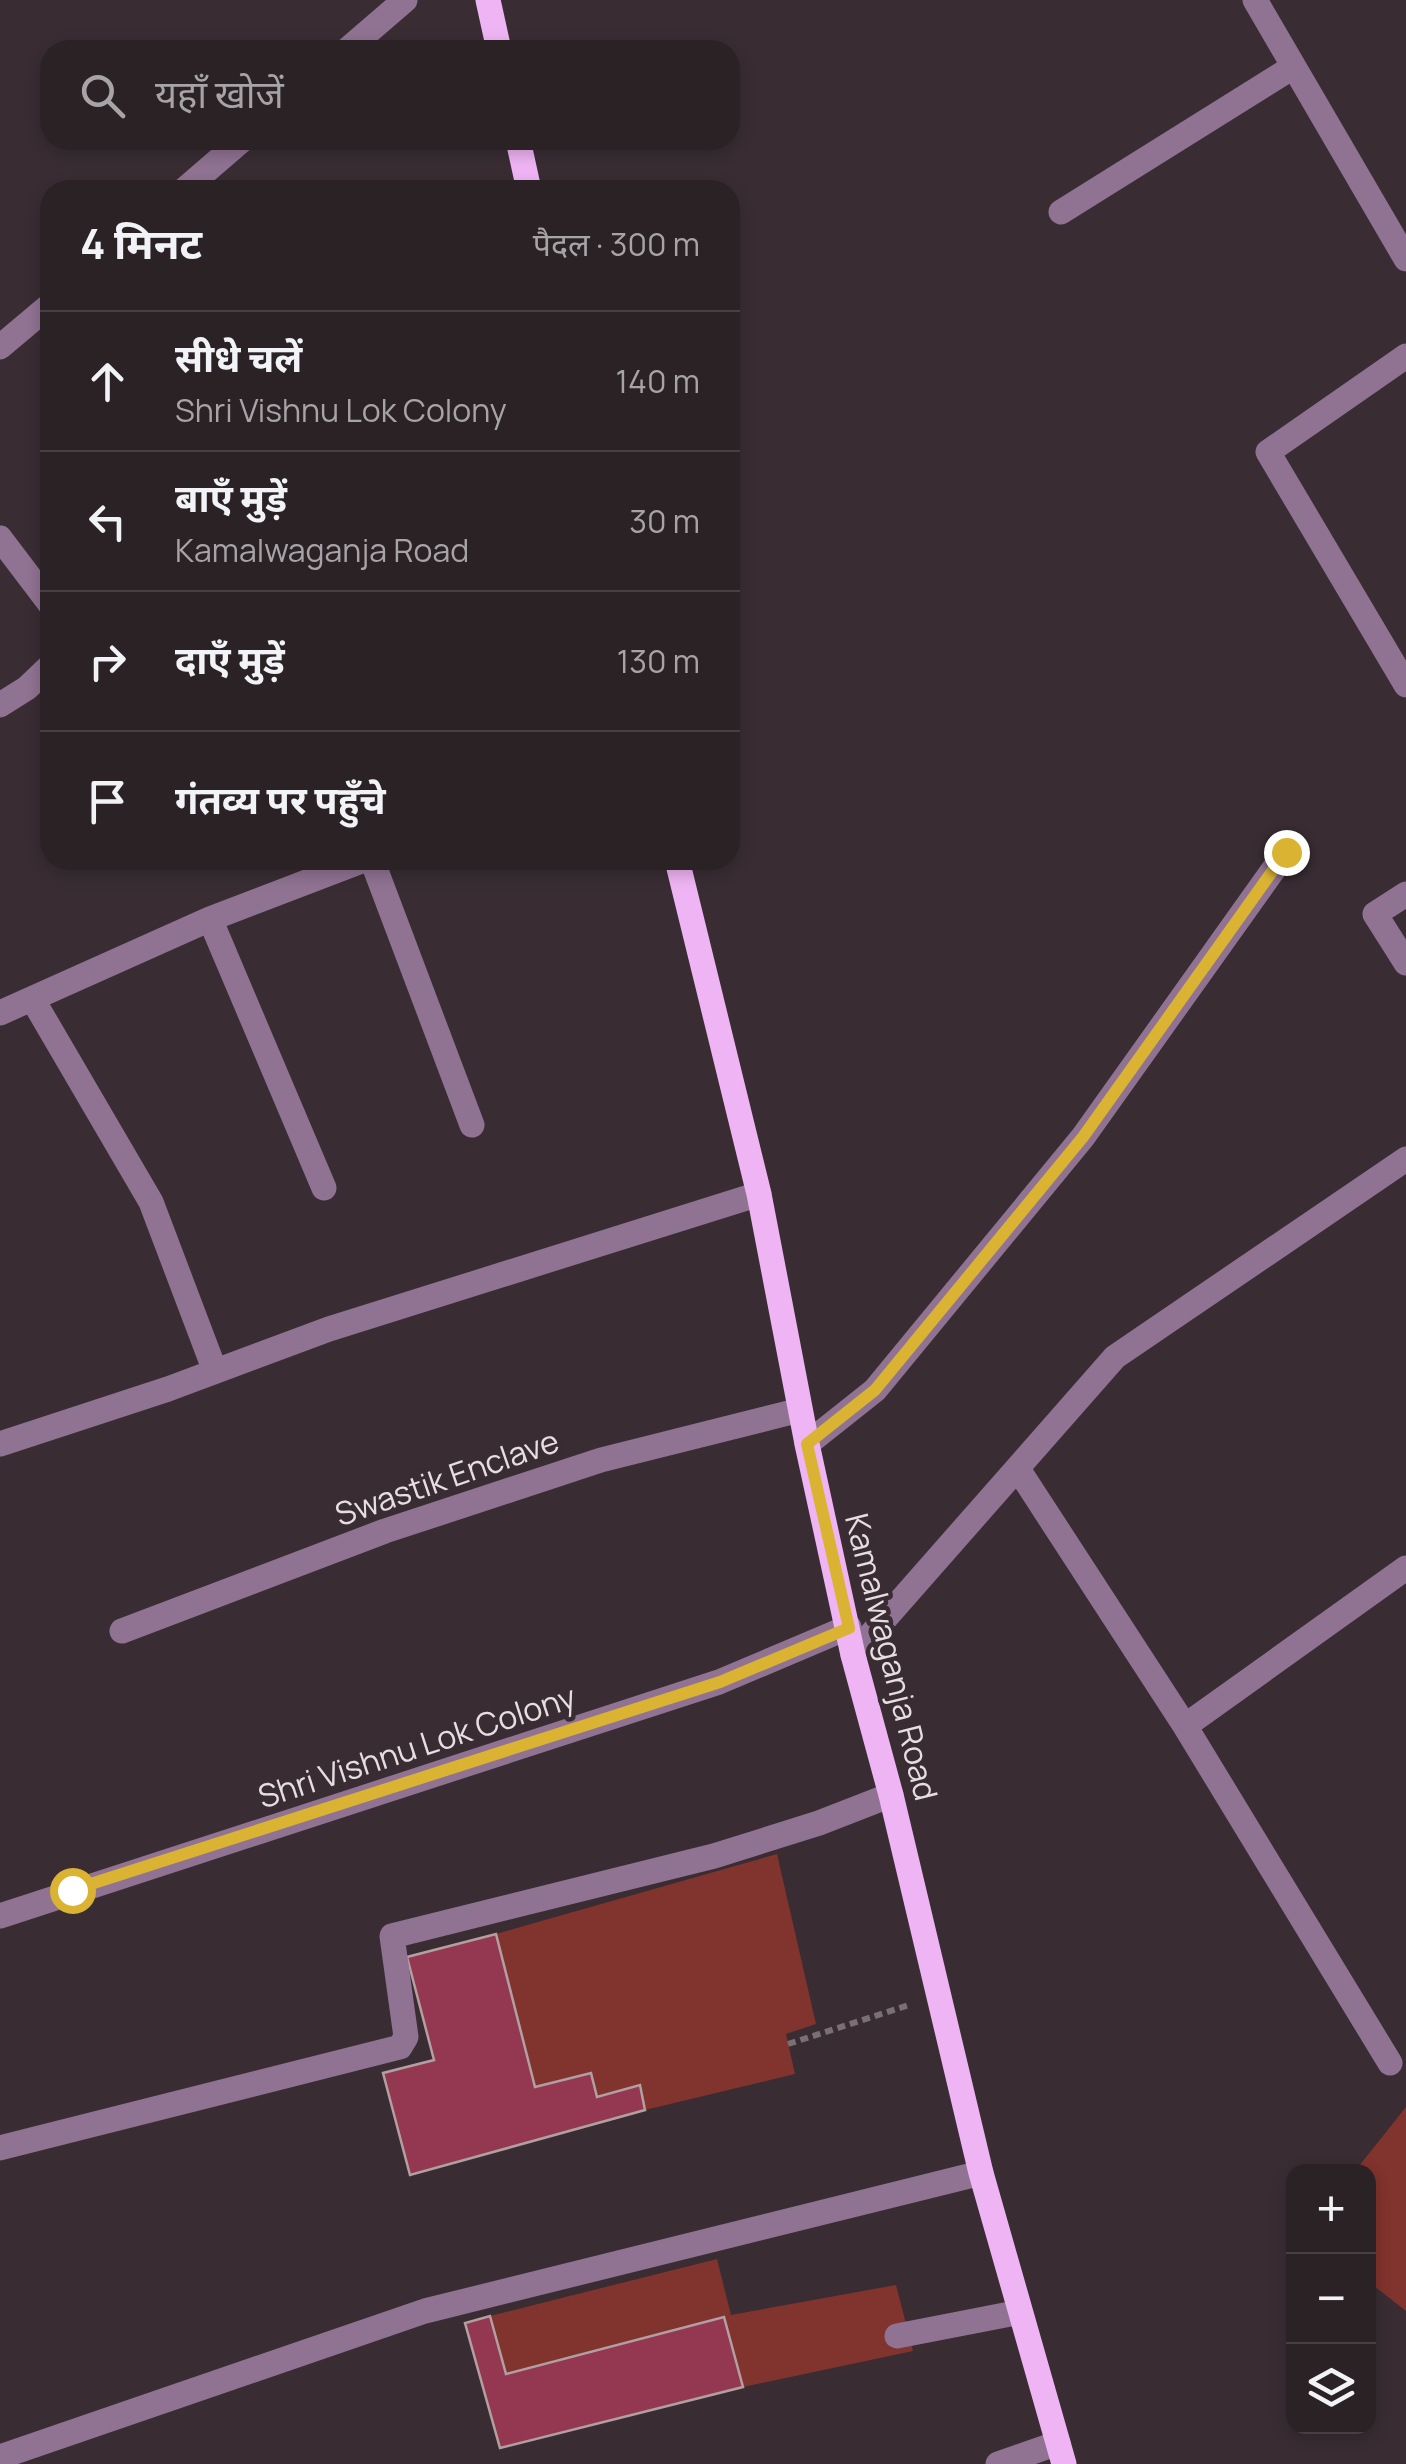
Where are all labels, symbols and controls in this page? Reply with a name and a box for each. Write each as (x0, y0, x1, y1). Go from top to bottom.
search box (40, 40, 740, 150)
text: यहाँ खोजें (155, 67, 284, 119)
icon: search (75, 68, 130, 123)
text: 4 मिनट (80, 214, 202, 272)
text: पैदल · 300 m (533, 222, 700, 266)
text: सीधे चलें (175, 331, 302, 383)
icon: ahead (80, 354, 135, 409)
text: 140 m (616, 359, 700, 403)
text: Shri Vishnu Lok Colony (175, 388, 507, 432)
text: बाएँ मुड़ें (175, 471, 287, 523)
icon: left (80, 494, 135, 549)
text: 30 m (629, 499, 700, 543)
text: Kamalwaganja Road (175, 528, 469, 572)
text: दाएँ मुड़ें (175, 633, 285, 685)
icon: right (80, 634, 135, 689)
text: 130 m (617, 639, 700, 683)
text: गंतव्य पर पहुँचे (175, 773, 386, 825)
icon: arrive (80, 774, 135, 829)
route end (1264, 830, 1310, 876)
street label: Swastik Enclave (329, 1418, 564, 1536)
street label: Kamalwaganja Road (835, 1509, 949, 1805)
street label: Shri Vishnu Lok Colony (252, 1674, 581, 1818)
route start (50, 1868, 96, 1914)
map controls (1286, 2164, 1376, 2434)
button: + (1286, 2164, 1376, 2254)
button: − (1286, 2254, 1376, 2344)
button: layers (1286, 2344, 1376, 2434)

